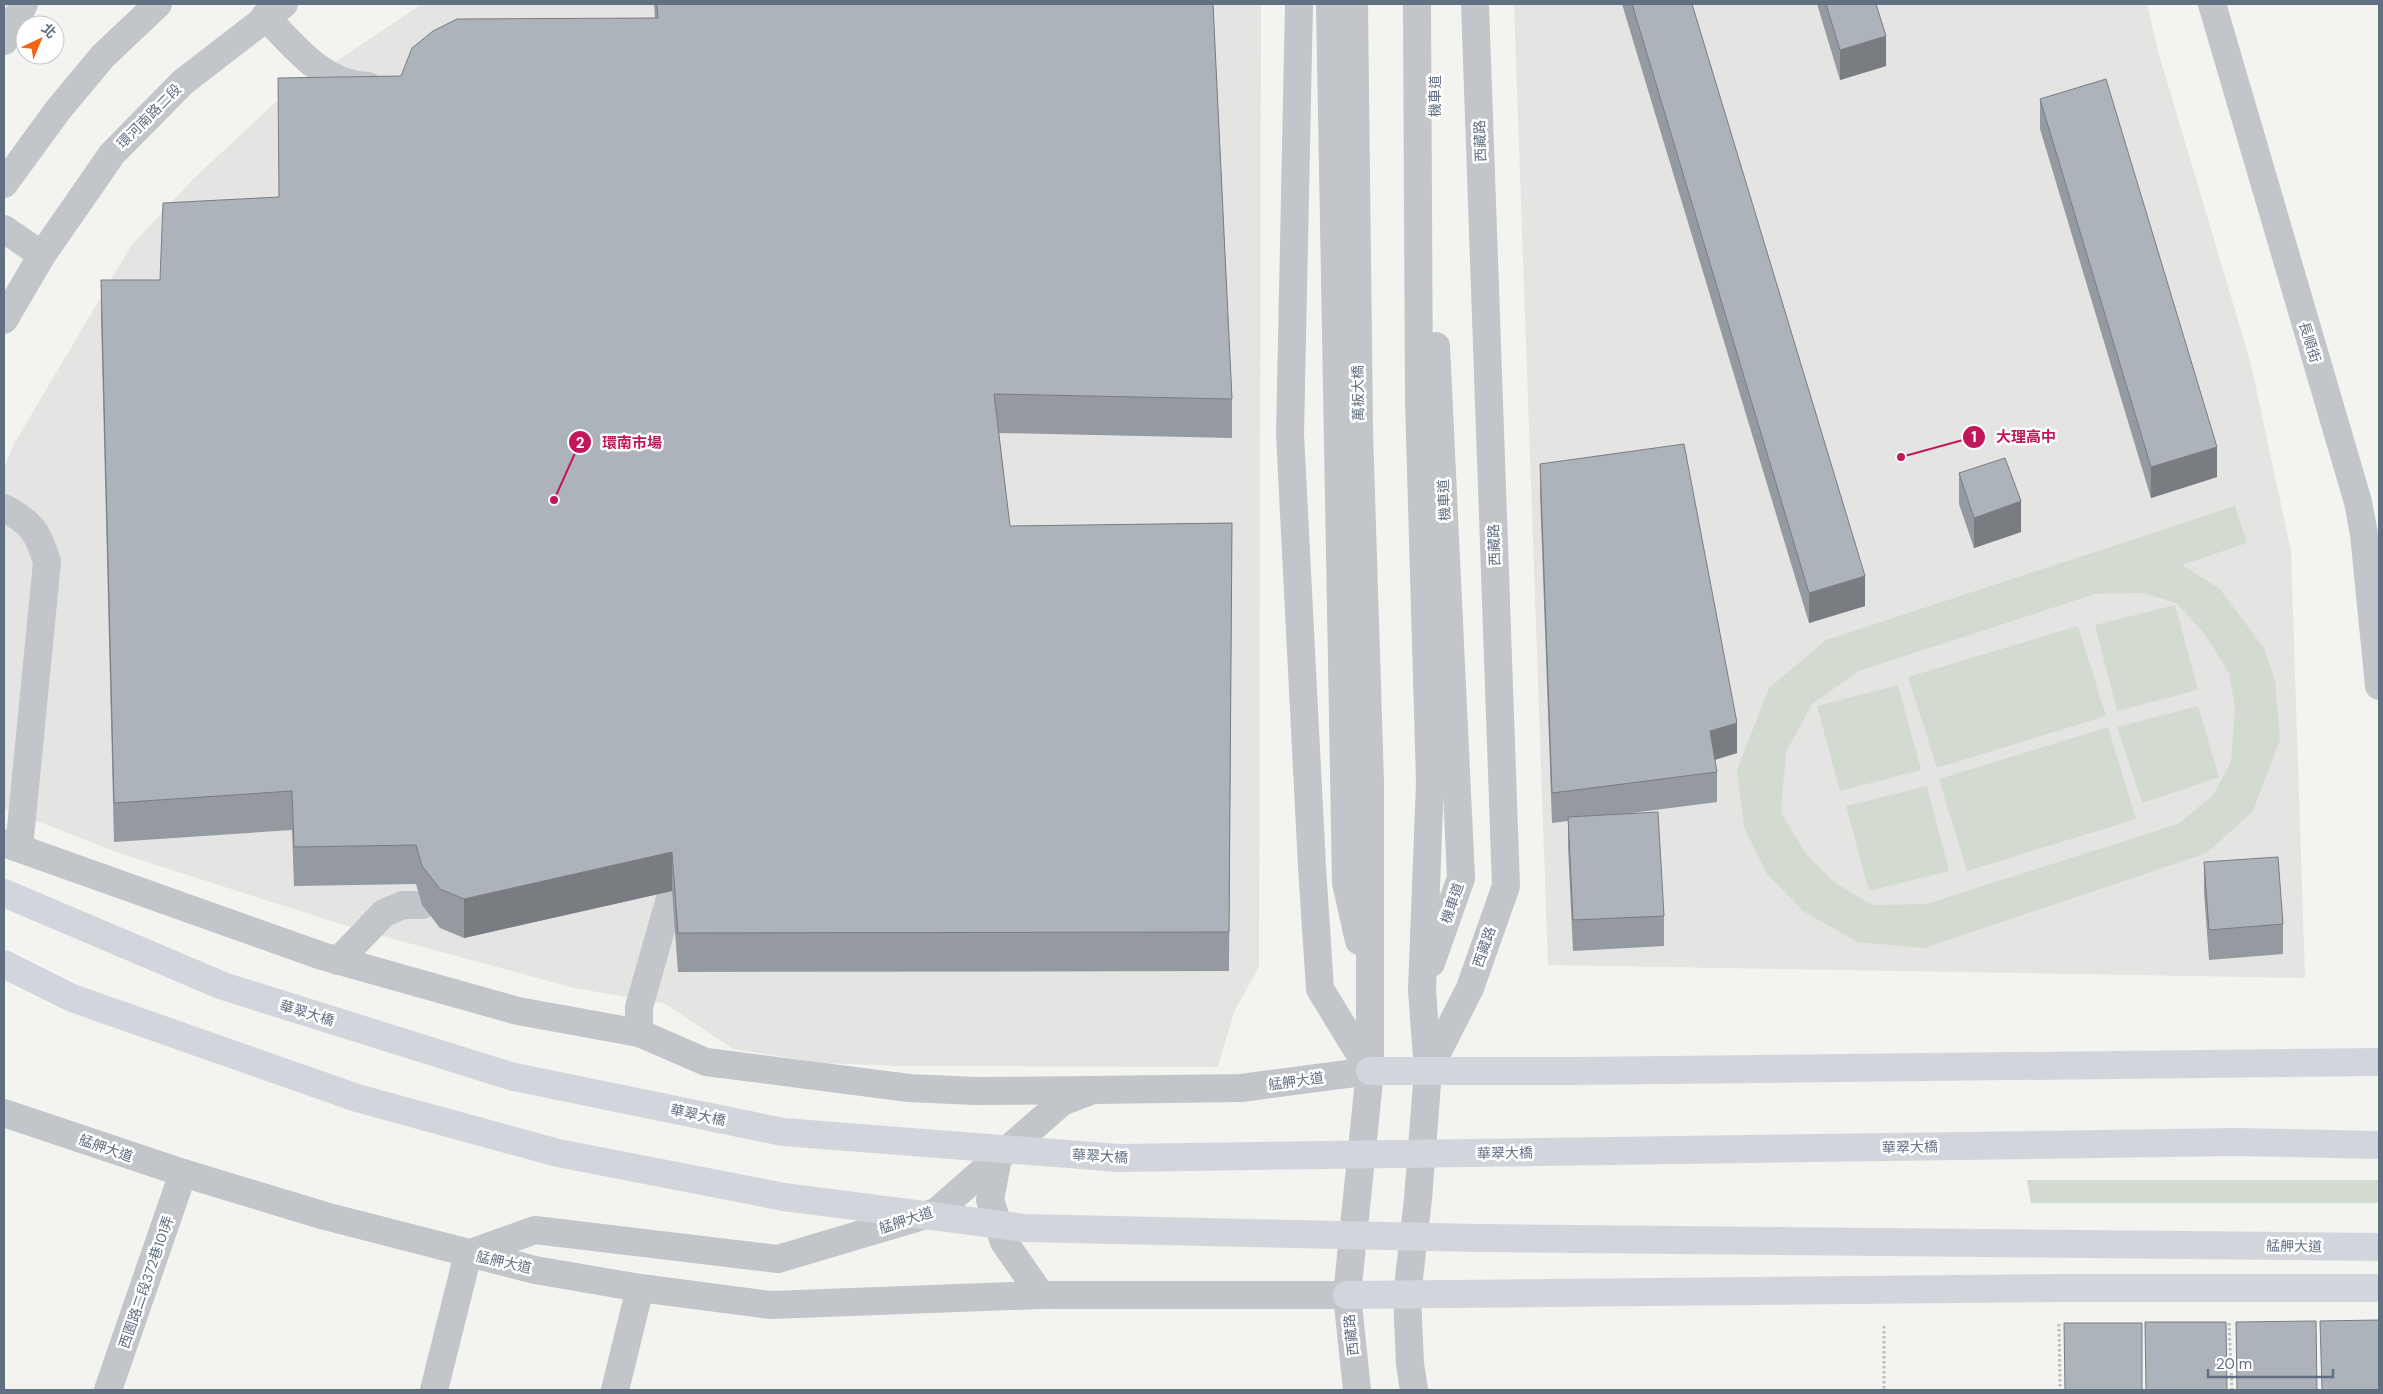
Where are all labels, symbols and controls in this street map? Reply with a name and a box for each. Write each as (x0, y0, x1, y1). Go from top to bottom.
north arrow (15, 15, 65, 65)
text: 北 (38, 19, 60, 42)
street label: 機車道 (1426, 75, 1444, 117)
street label: 環河南路二段 (113, 80, 185, 152)
street label: 西藏路 (1470, 120, 1490, 162)
street label: 長順街 (2295, 319, 2325, 365)
street label: 萬板大橋 (1349, 365, 1367, 421)
callout: 大理高中 (1961, 422, 2066, 452)
callout: 環南市場 (567, 427, 672, 457)
text: 1 (1971, 427, 1977, 447)
text: 大理高中 (1996, 427, 2056, 447)
text: 2 (576, 433, 585, 453)
text: 環南市場 (602, 433, 662, 453)
street label: 機車道 (1434, 479, 1454, 521)
street label: 西藏路 (1484, 524, 1504, 566)
street label: 機車道 (1437, 880, 1467, 926)
street label: 西藏路 (1469, 924, 1499, 970)
street label: 華翠大橋 (278, 996, 336, 1030)
street label: 艋舺大道 (1267, 1068, 1325, 1094)
street label: 華翠大橋 (669, 1100, 727, 1130)
street label: 艋舺大道 (77, 1130, 135, 1166)
street label: 華翠大橋 (1882, 1138, 1938, 1156)
street label: 華翠大橋 (1477, 1144, 1533, 1162)
street label: 華翠大橋 (1072, 1146, 1128, 1166)
street label: 艋舺大道 (877, 1203, 935, 1237)
street label: 西園路二段372巷101弄 (115, 1213, 177, 1351)
street label: 艋舺大道 (2266, 1237, 2322, 1255)
street label: 艋舺大道 (475, 1247, 533, 1277)
street label: 西藏路 (1340, 1313, 1362, 1357)
scale bar (2208, 1346, 2333, 1378)
text: 20 m (2216, 1354, 2252, 1374)

